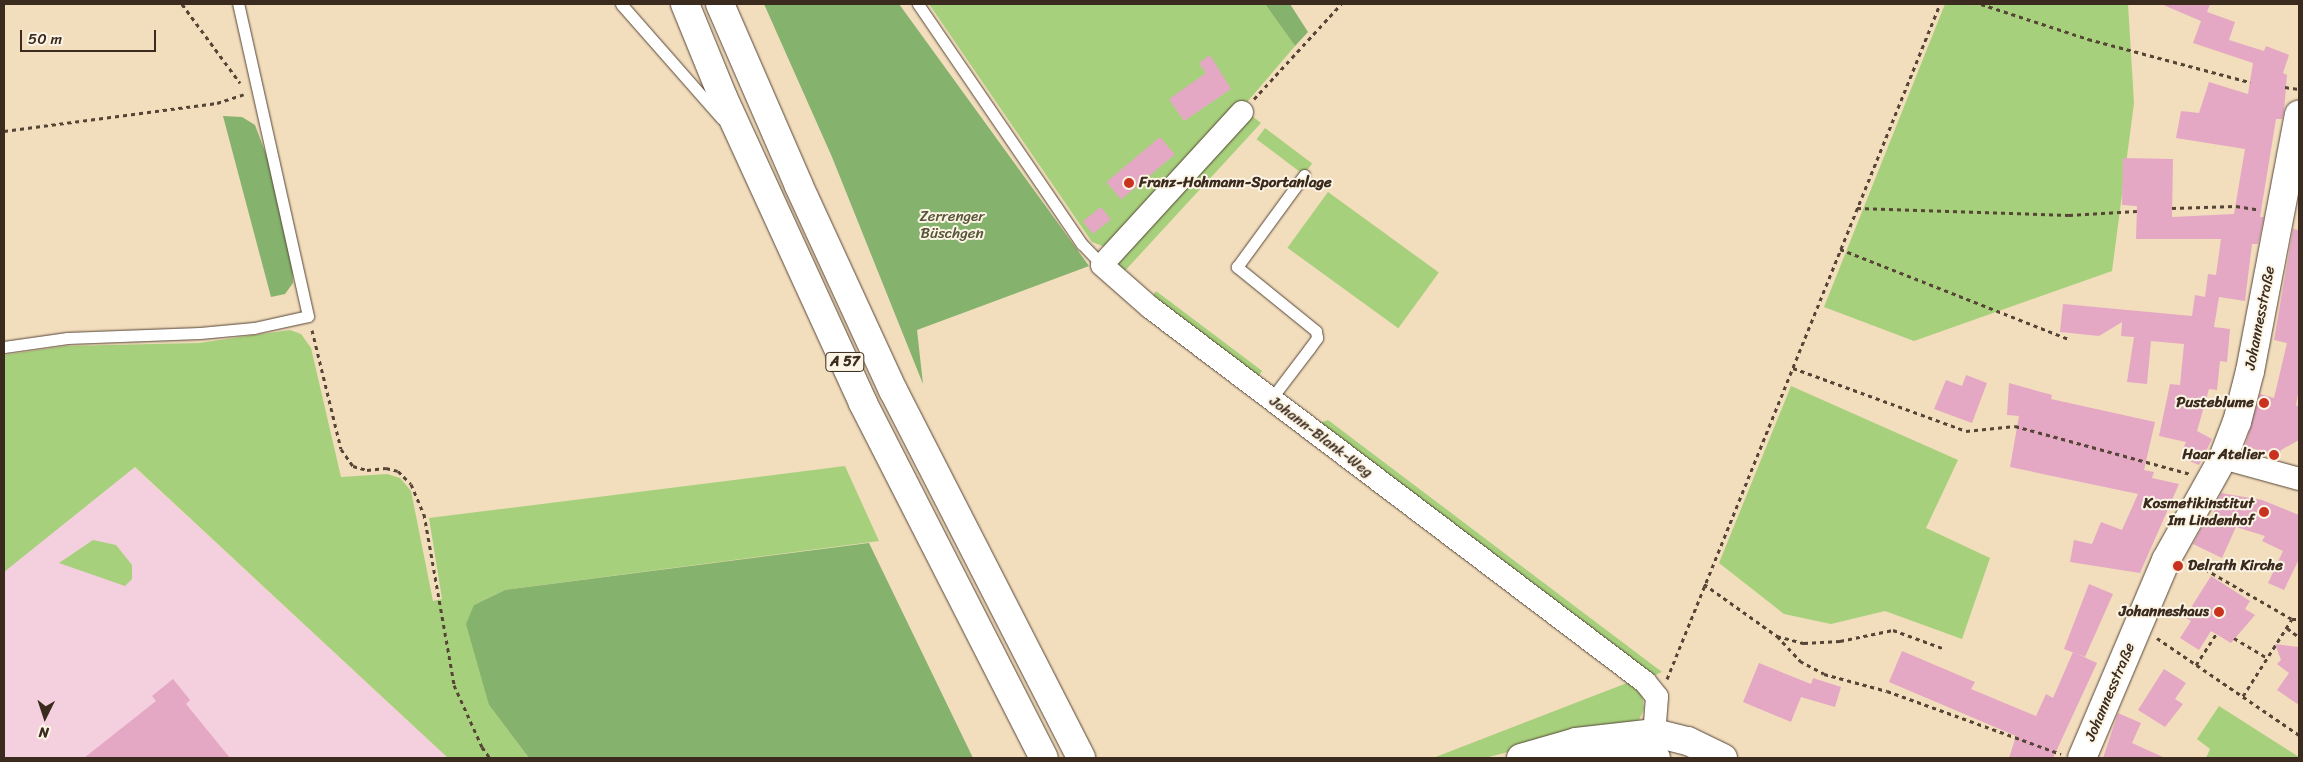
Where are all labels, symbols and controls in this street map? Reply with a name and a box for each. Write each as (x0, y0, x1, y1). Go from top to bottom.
scale bar (22, 20, 159, 52)
text: 50 m (28, 26, 62, 52)
place label: Franz-Hohmann-Sportanlage (1139, 174, 1332, 192)
marker: Franz-Hohmann-Sportanlage (1123, 177, 1135, 189)
park label: Zerrenger Büschgen (920, 207, 984, 242)
street label: Johannesstraße (2241, 265, 2279, 371)
road number: A 57 (825, 351, 865, 374)
street label: Johann-Blank-Weg (1266, 392, 1376, 482)
place label: Pusteblume (2176, 394, 2254, 412)
marker: Pusteblume (2258, 397, 2270, 409)
place label: Haar Atelier (2182, 446, 2264, 464)
marker: Haar Atelier (2268, 449, 2280, 461)
place label: Kosmetikinstitut Im Lindenhof (2143, 494, 2254, 529)
marker: Kosmetikinstitut Im Lindenhof (2258, 506, 2270, 518)
place label: Delrath Kirche (2188, 557, 2283, 575)
marker: Delrath Kirche (2172, 560, 2184, 572)
place label: Johanneshaus (2119, 603, 2209, 621)
marker: Johanneshaus (2213, 606, 2225, 618)
street label: Johannesstraße (2081, 640, 2139, 744)
north arrow (20, 692, 70, 742)
text: N (38, 720, 50, 745)

